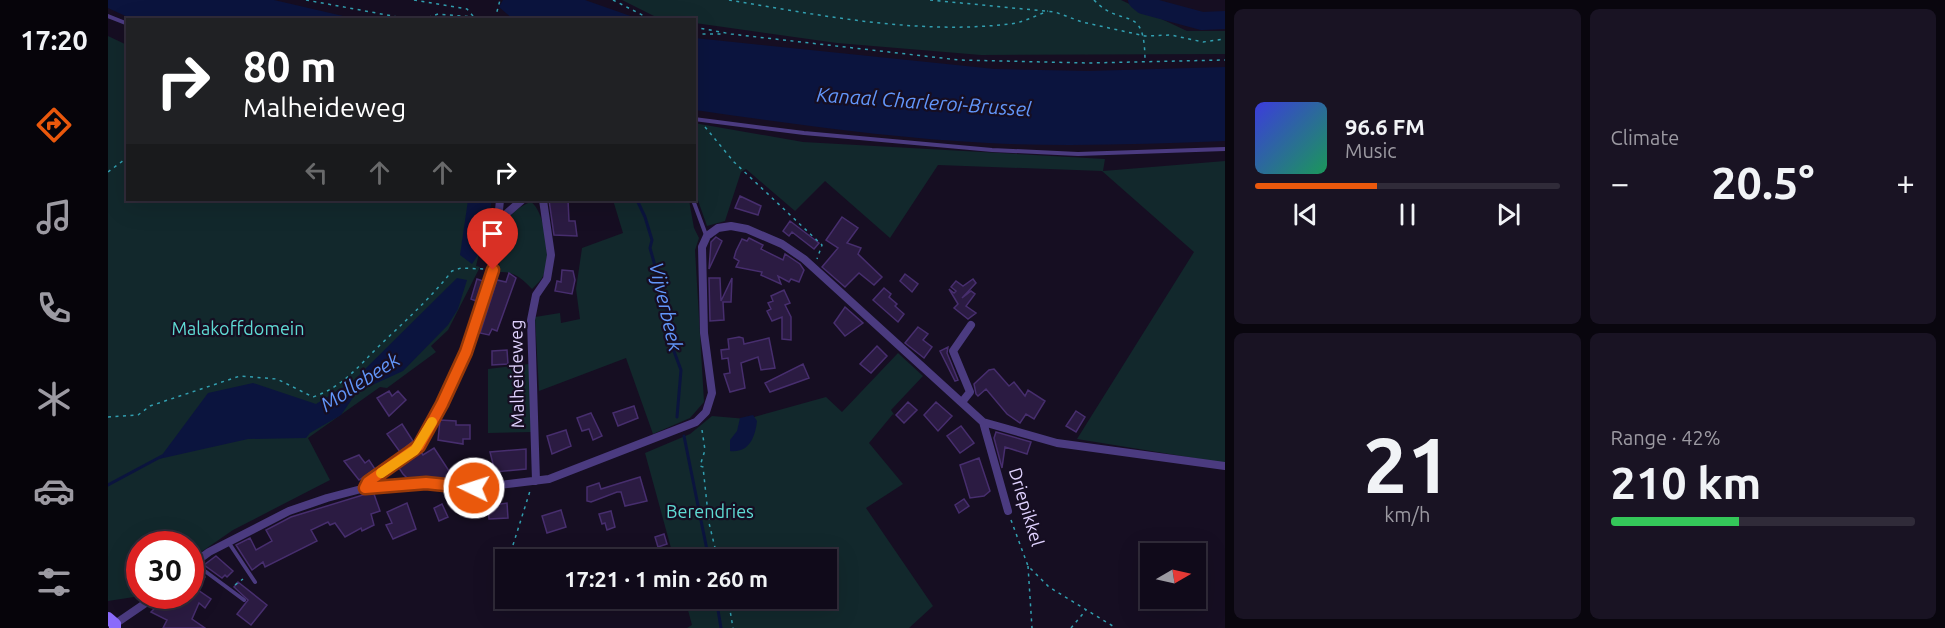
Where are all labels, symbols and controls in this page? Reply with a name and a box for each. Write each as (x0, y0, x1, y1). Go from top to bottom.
text: 17:20 (20, 25, 88, 55)
icon: right (144, 42, 222, 120)
text: 80 m (243, 43, 337, 90)
water label: Kanaal Charleroi-Brussel (816, 83, 1033, 121)
text: Malheideweg (243, 92, 406, 122)
icon: directions (33, 104, 75, 146)
text: 96.6 FM (1345, 114, 1425, 139)
text: Climate (1611, 126, 1679, 149)
text: Music (1345, 139, 1397, 162)
icon: left (300, 156, 333, 189)
icon: ahead (363, 156, 396, 189)
icon: ahead (426, 156, 459, 189)
icon: right (489, 156, 522, 189)
text: 20.5° (1711, 157, 1814, 208)
text: − (1611, 164, 1629, 201)
text: + (1896, 164, 1915, 201)
icon: music (33, 196, 75, 238)
icon: previous (1289, 198, 1322, 231)
icon: pause (1391, 198, 1424, 231)
icon: next (1492, 198, 1525, 231)
pin (467, 208, 518, 270)
icon: arrive (476, 217, 509, 250)
water label: Vijverbeek (645, 260, 688, 354)
icon: phone (33, 287, 75, 329)
park label: Malakoffdomein (171, 318, 305, 338)
street label: Malheideweg (505, 319, 527, 429)
water label: Mollebeek (316, 347, 404, 416)
icon: climate (33, 378, 75, 420)
text: 21 (1363, 420, 1451, 508)
text: Range · 42% (1611, 426, 1721, 449)
position arrow (442, 456, 506, 520)
text: 210 km (1611, 457, 1761, 508)
street label: Driepikkel (1006, 465, 1048, 549)
icon: car (33, 470, 75, 512)
park label: Berendries (666, 501, 754, 521)
text: km/h (1384, 503, 1430, 526)
speed limit sign: 30 (126, 531, 204, 609)
north arrow (1140, 543, 1206, 609)
map controls (1140, 543, 1206, 609)
icon: filters (33, 561, 75, 603)
text: 17:21 · 1 min · 260 m (564, 566, 768, 591)

